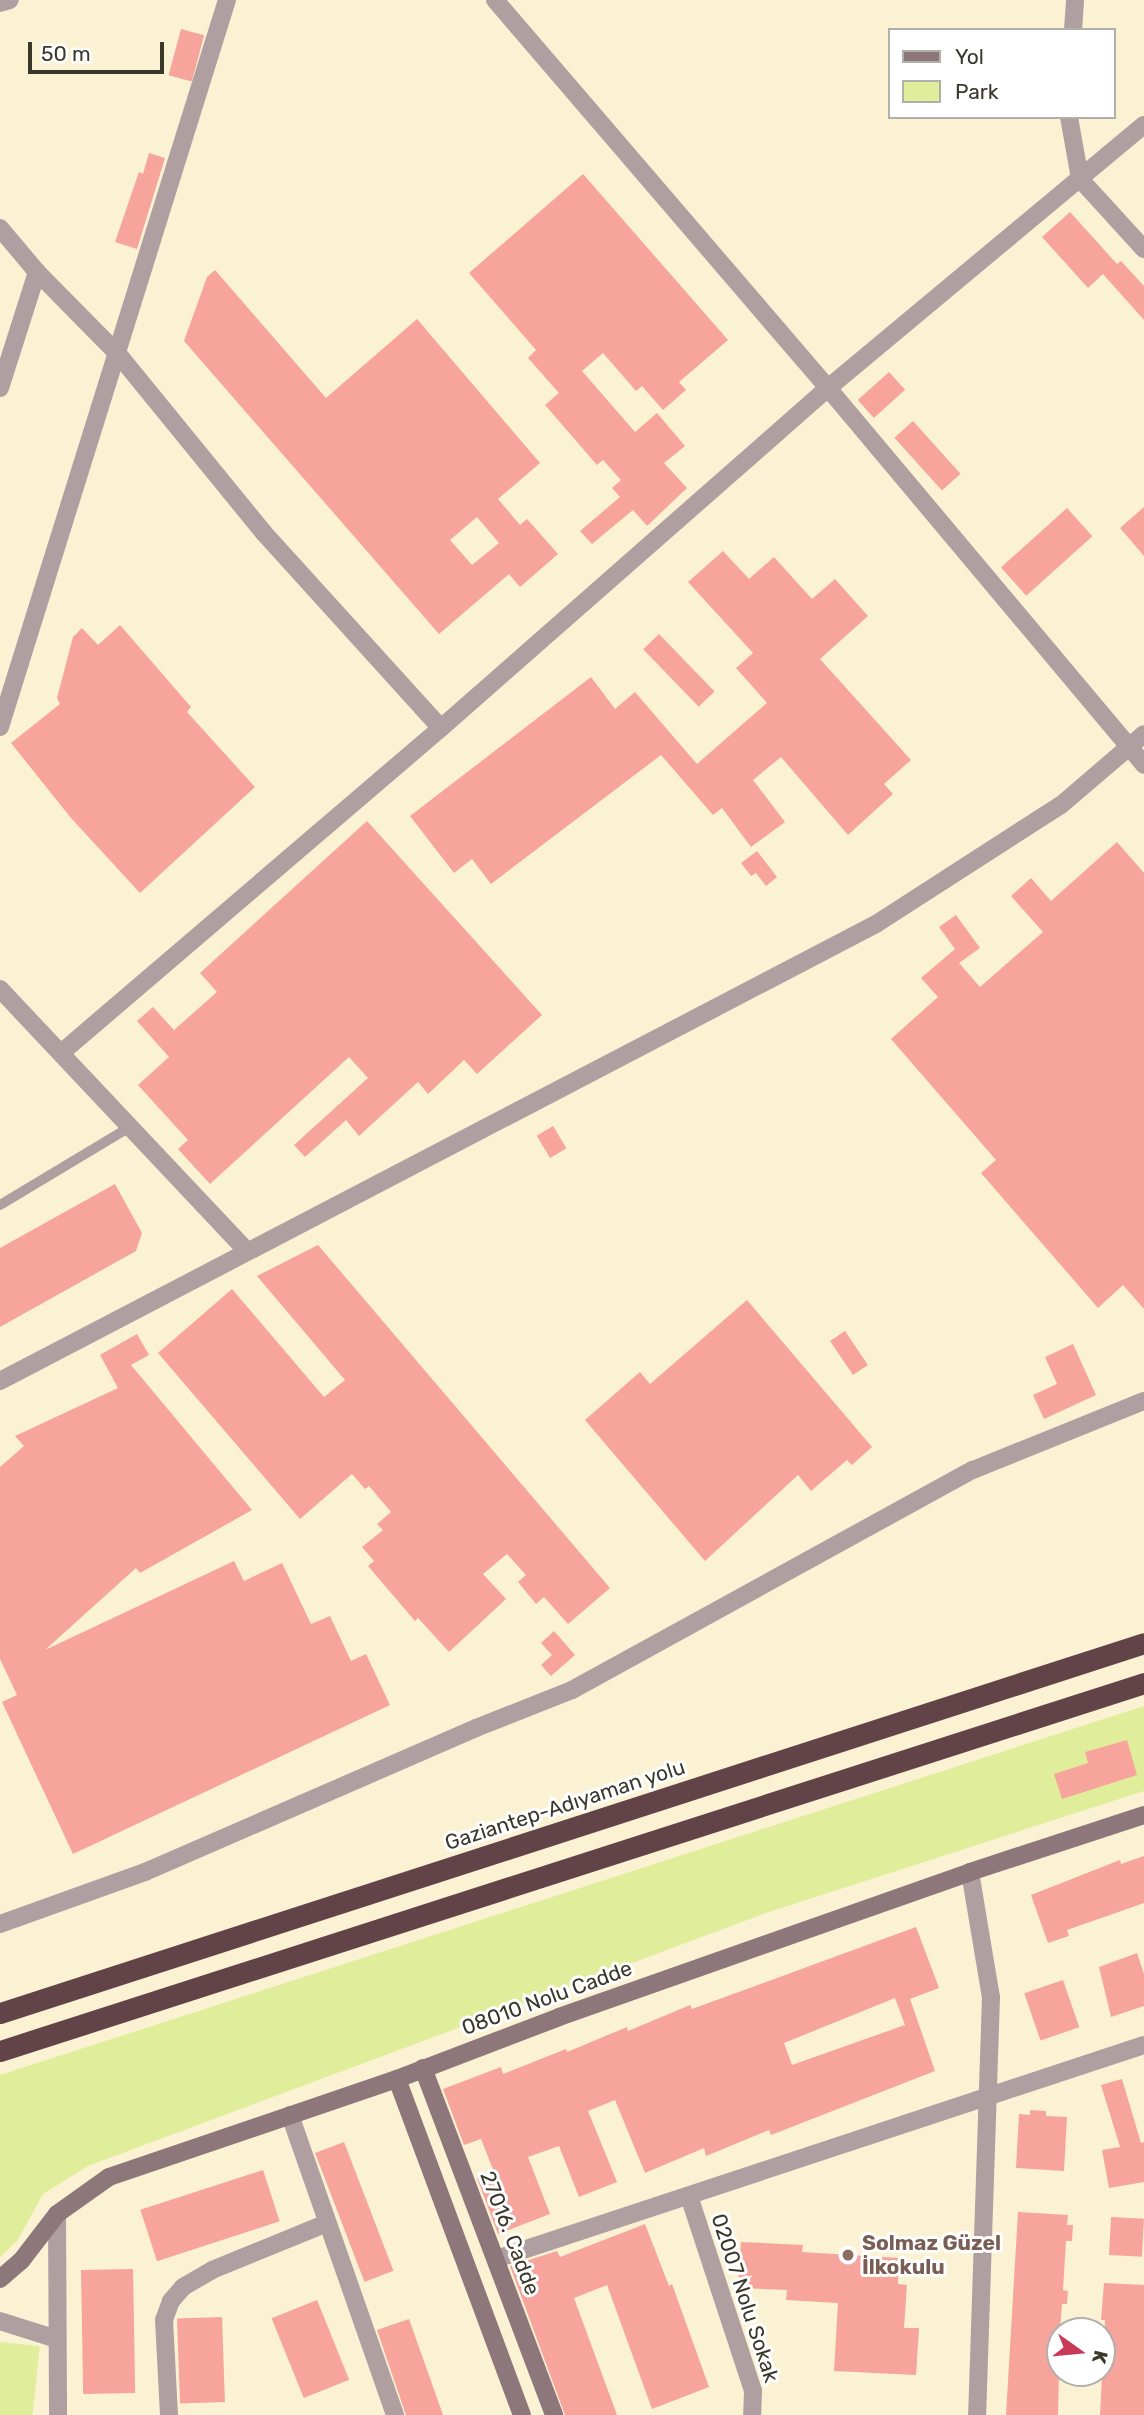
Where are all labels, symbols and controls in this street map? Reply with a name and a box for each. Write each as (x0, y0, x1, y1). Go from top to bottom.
scale bar (32, 28, 168, 72)
legend (888, 28, 1116, 119)
text: 50 m (41, 41, 91, 66)
text: Yol (955, 44, 984, 69)
text: Park (955, 79, 999, 104)
street label: Gaziantep-Adıyaman yolu (442, 1754, 688, 1856)
street label: 08010 Nolu Cadde (458, 1955, 636, 2041)
street label: 27016. Cadde (475, 2167, 545, 2299)
street label: 02007 Nolu Sokak (706, 2210, 784, 2386)
place label: Solmaz Güzel İlkokulu (862, 2230, 1001, 2280)
marker: Solmaz Güzel İlkokulu (840, 2247, 856, 2263)
north arrow (1046, 2317, 1116, 2387)
text: K (1087, 2348, 1113, 2366)

